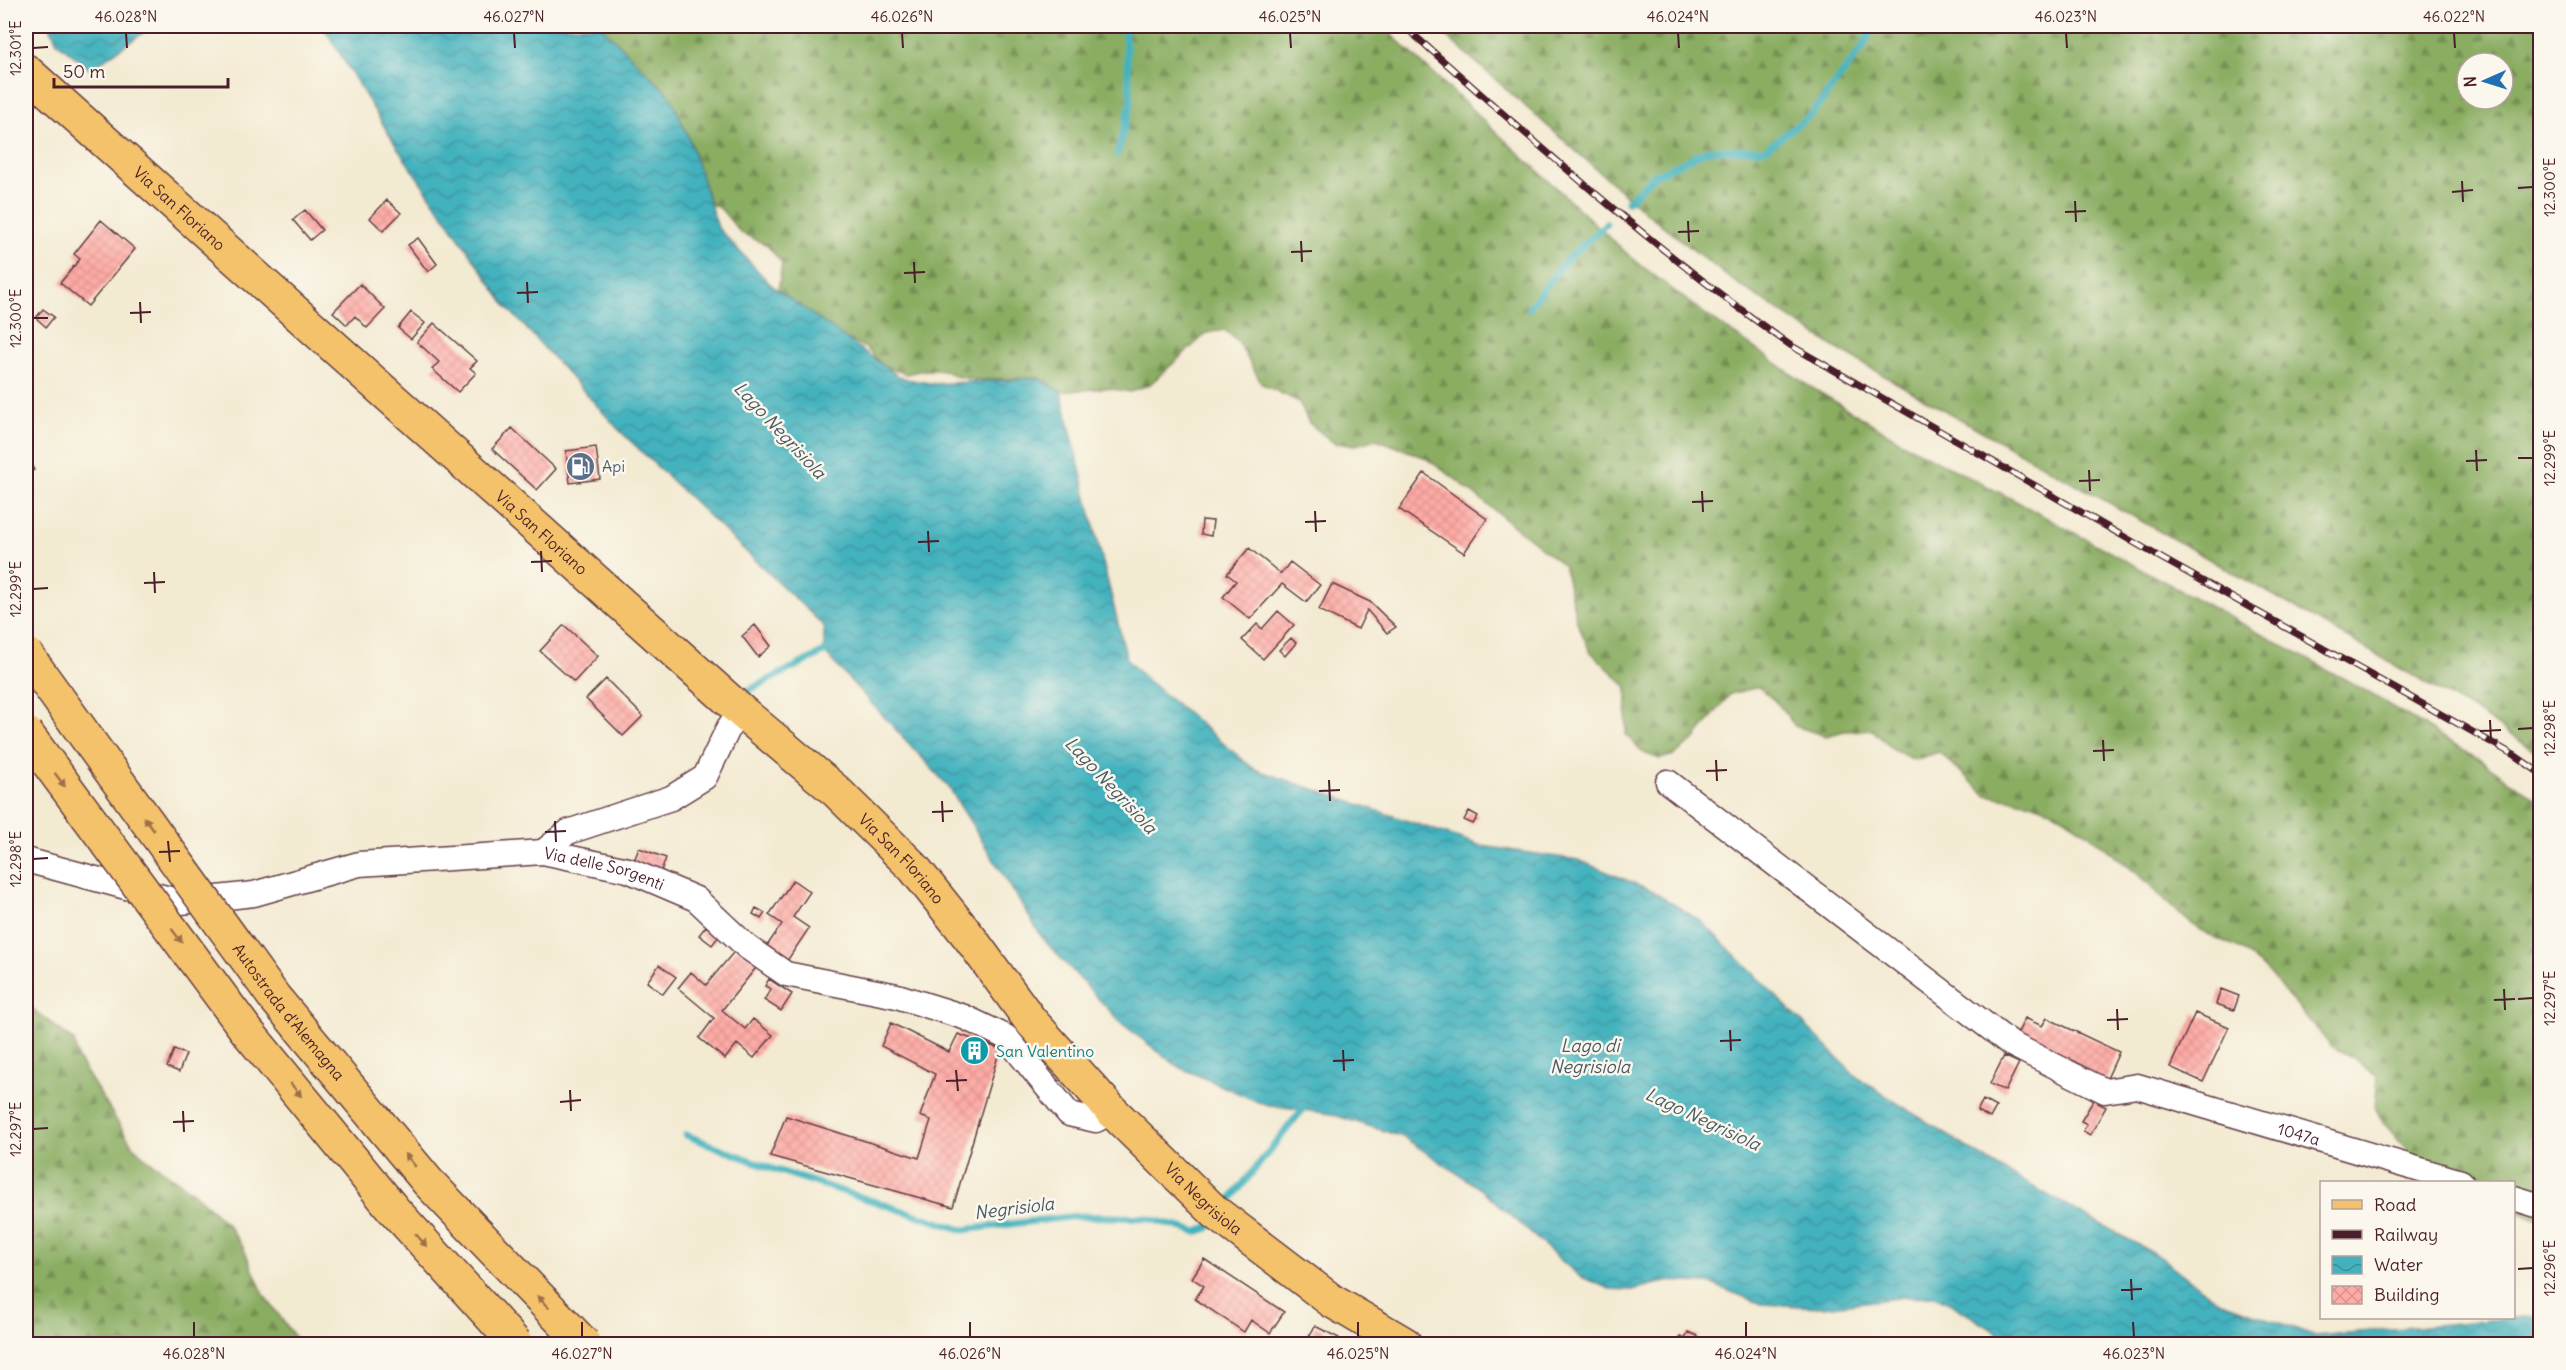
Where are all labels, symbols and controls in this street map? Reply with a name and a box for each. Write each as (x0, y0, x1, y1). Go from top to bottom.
text: 46.028°N (95, 7, 157, 26)
text: 46.027°N (483, 7, 545, 26)
text: 46.026°N (871, 7, 933, 26)
text: 46.025°N (1259, 7, 1321, 26)
text: 46.024°N (1647, 7, 1709, 26)
text: 46.023°N (2035, 7, 2097, 26)
text: 46.022°N (2423, 7, 2485, 26)
text: 12.301°E (6, 20, 25, 76)
scale bar (54, 51, 228, 89)
north arrow (2455, 51, 2515, 111)
text: 50 m (63, 60, 105, 83)
text: N (2460, 76, 2480, 88)
text: 12.300°E (2540, 157, 2559, 217)
street label: Via San Floriano (129, 162, 230, 255)
text: 12.300°E (6, 288, 25, 348)
water label: Lago Negrisiola (729, 377, 832, 485)
text: 12.299°E (2540, 430, 2559, 486)
fuel station icon: Api (565, 450, 597, 482)
place label: Api (602, 456, 625, 476)
street label: Via San Floriano (491, 486, 592, 579)
text: 12.299°E (6, 561, 25, 617)
text: 12.298°E (2540, 700, 2559, 756)
water label: Lago Negrisiola (1060, 732, 1163, 840)
one-way arrow (54, 772, 66, 787)
street label: Via San Floriano (854, 809, 949, 908)
one-way arrow (143, 816, 155, 831)
text: 12.298°E (6, 831, 25, 887)
street label: Via delle Sorgenti (542, 842, 667, 894)
one-way arrow (170, 929, 182, 944)
street label: Autostrada d'Alemagna (228, 939, 349, 1084)
text: 12.297°E (2540, 970, 2559, 1026)
water label: Lago di Negrisiola (1550, 1034, 1632, 1078)
building icon: San Valentino (959, 1035, 991, 1067)
place label: San Valentino (996, 1041, 1094, 1061)
one-way arrow (289, 1082, 302, 1097)
water label: Lago Negrisiola (1642, 1082, 1766, 1156)
text: 12.297°E (6, 1101, 25, 1157)
street label: 1047a (2276, 1118, 2322, 1150)
one-way arrow (403, 1152, 416, 1168)
street label: Via Negrisiola (1161, 1158, 1246, 1239)
legend (2320, 1181, 2515, 1319)
water label: Negrisiola (973, 1191, 1057, 1224)
text: Road (2374, 1193, 2417, 1216)
text: Railway (2374, 1223, 2438, 1246)
one-way arrow (414, 1232, 427, 1247)
text: 12.296°E (2540, 1240, 2559, 1296)
text: Water (2374, 1253, 2424, 1276)
text: Building (2374, 1283, 2439, 1306)
one-way arrow (536, 1295, 550, 1310)
text: 46.028°N (163, 1344, 225, 1363)
text: 46.027°N (551, 1344, 613, 1363)
text: 46.026°N (939, 1344, 1001, 1363)
text: 46.025°N (1327, 1344, 1389, 1363)
text: 46.024°N (1715, 1344, 1777, 1363)
text: 46.023°N (2103, 1344, 2165, 1363)

